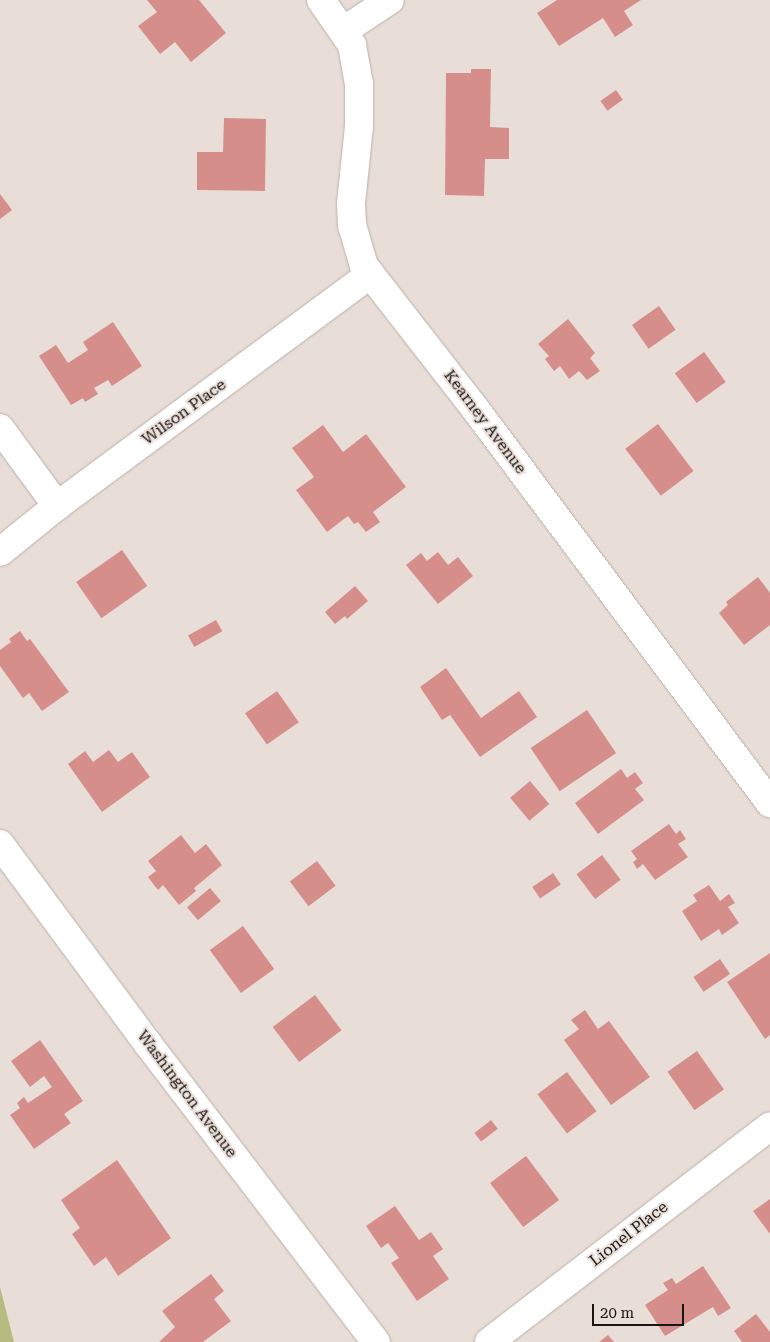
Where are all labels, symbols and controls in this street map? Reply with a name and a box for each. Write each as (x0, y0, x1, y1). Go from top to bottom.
street label: Kearney Avenue (440, 366, 530, 478)
street label: Wilson Place (138, 375, 230, 449)
street label: Washington Avenue (133, 1027, 241, 1161)
street label: Lionel Place (586, 1197, 672, 1271)
scale bar (595, 1294, 688, 1326)
text: 20 m (600, 1304, 634, 1322)

